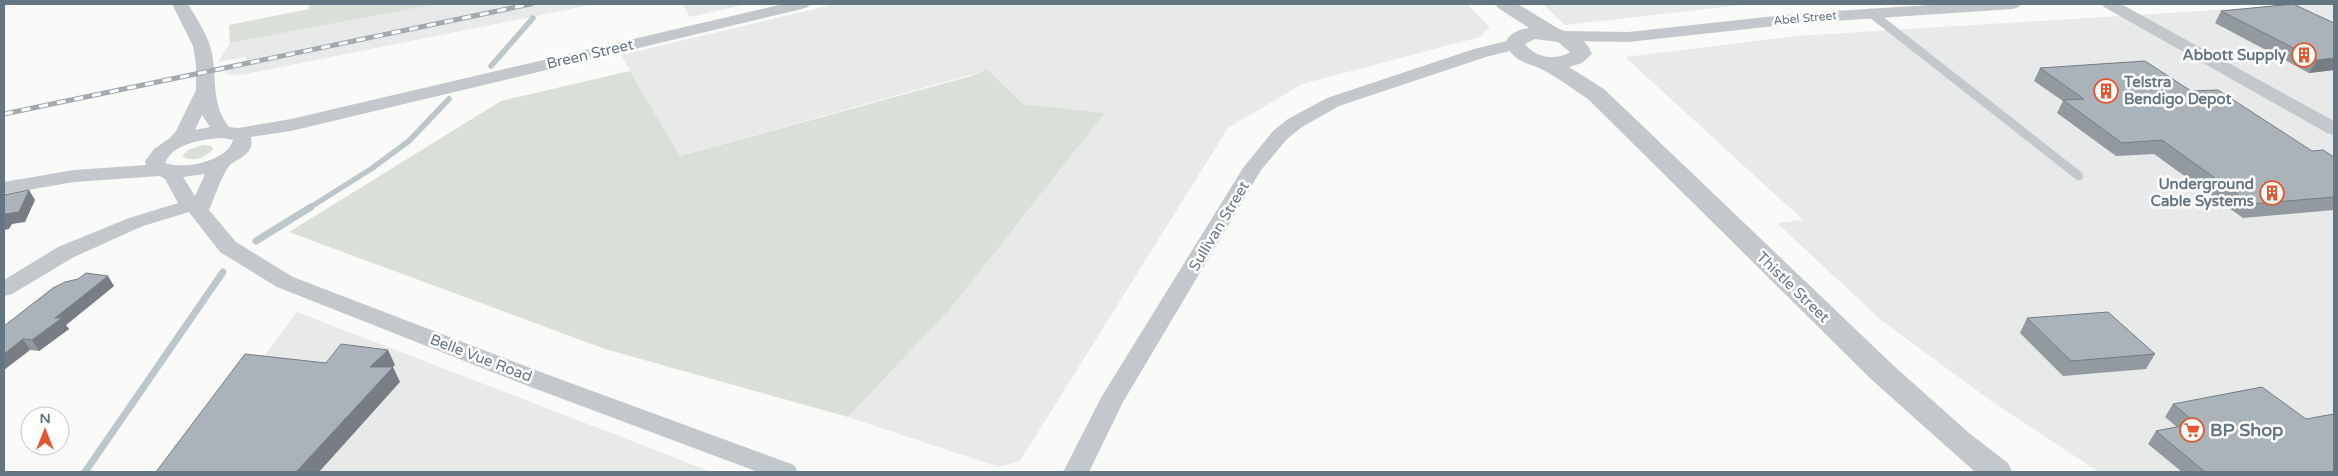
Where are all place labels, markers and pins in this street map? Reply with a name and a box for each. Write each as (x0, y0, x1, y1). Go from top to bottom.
building icon: Abbott Supply (2291, 42, 2317, 68)
place label: Abbott Supply (2183, 46, 2286, 65)
place label: Telstra Bendigo Depot (2123, 73, 2232, 109)
building icon: Telstra Bendigo Depot (2093, 78, 2119, 104)
place label: Underground Cable Systems (2151, 175, 2254, 211)
building icon: Underground Cable Systems (2259, 180, 2285, 206)
supermarket icon: BP Shop (2179, 417, 2205, 443)
place label: BP Shop (2210, 419, 2283, 441)

